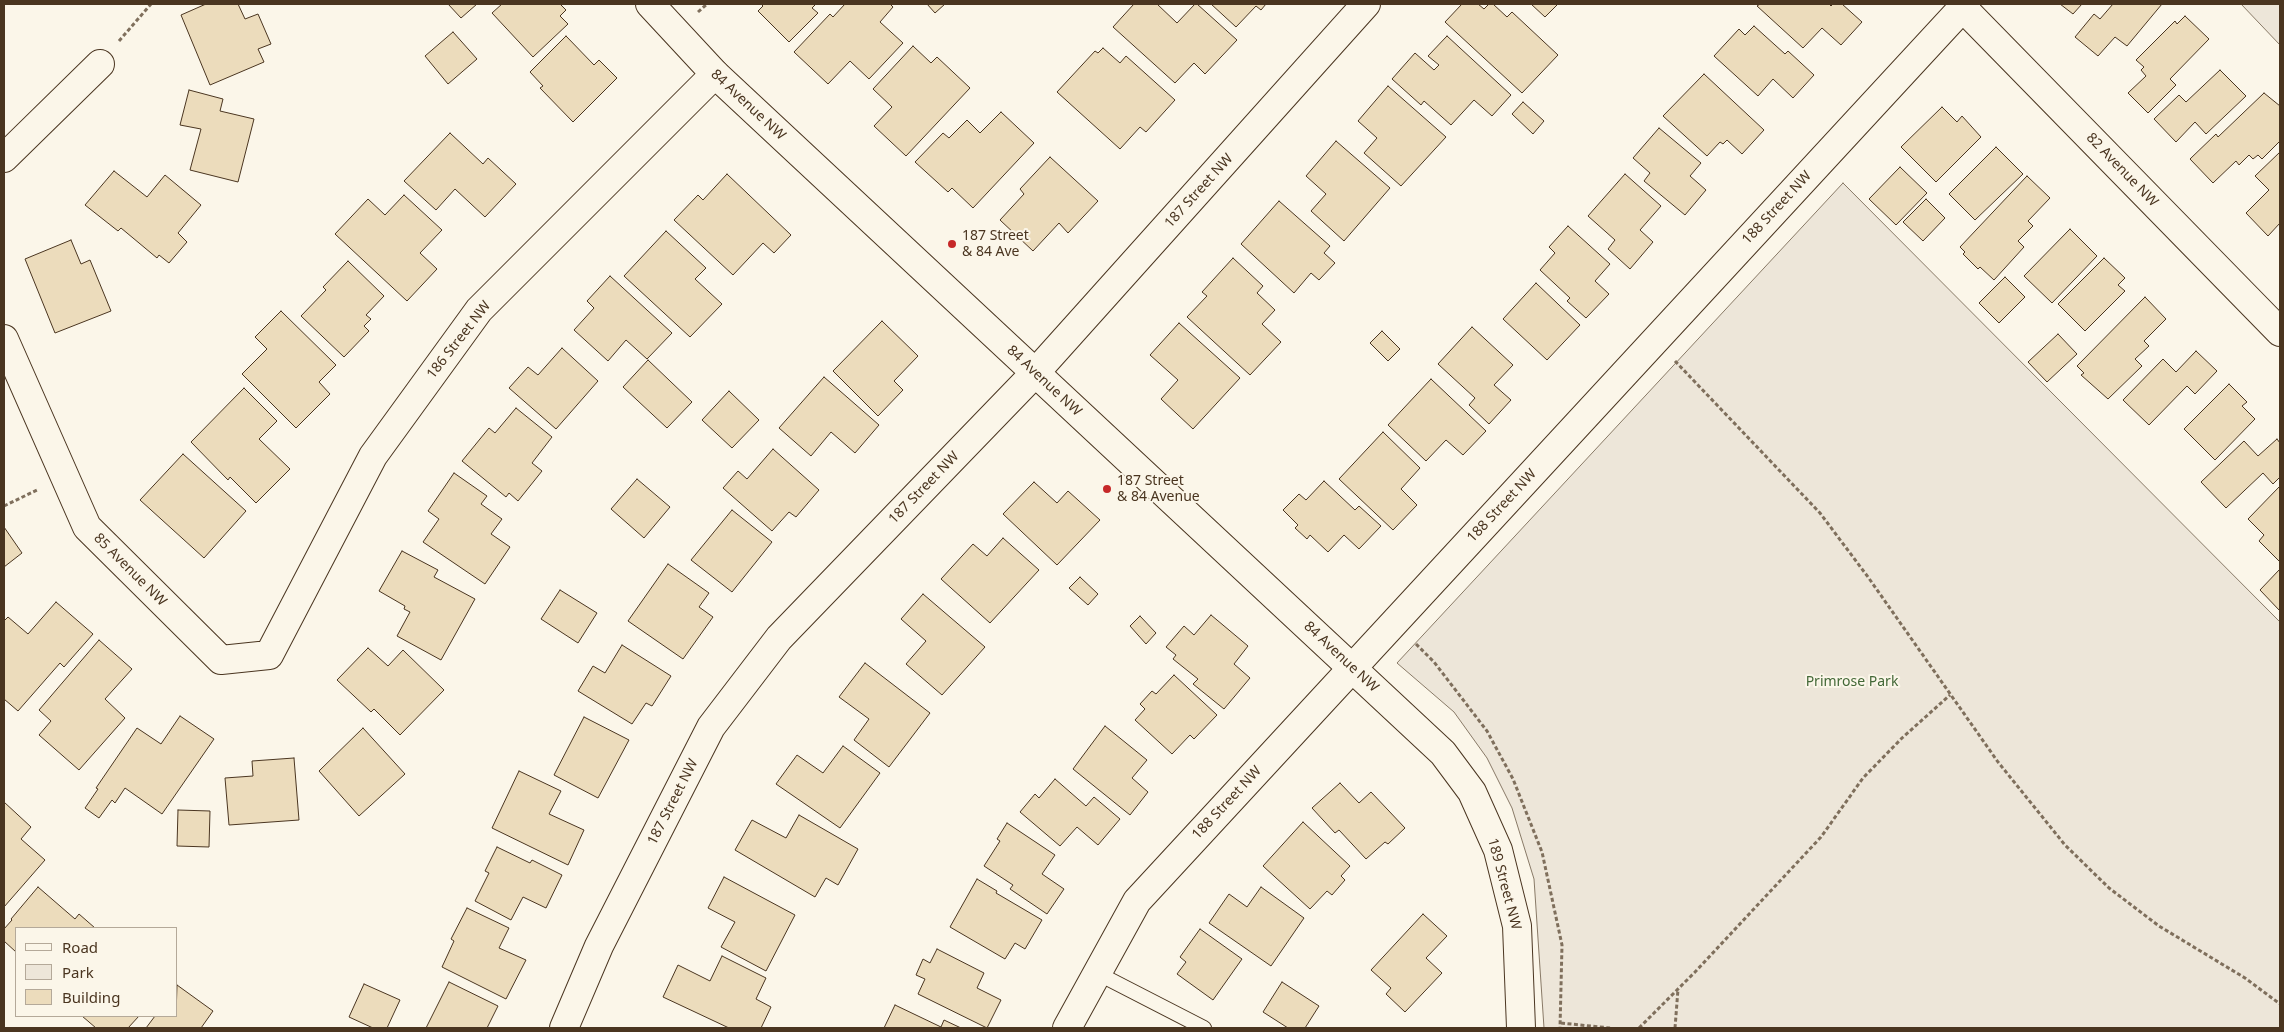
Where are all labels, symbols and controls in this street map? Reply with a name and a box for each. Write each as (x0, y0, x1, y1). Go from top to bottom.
street label: 84 Avenue NW (707, 66, 789, 144)
street label: 82 Avenue NW (2083, 130, 2161, 210)
street label: 187 Street NW (1161, 150, 1237, 232)
street label: 188 Street NW (1739, 168, 1815, 248)
place label: 187 Street & 84 Ave (962, 228, 1029, 260)
marker: 187 Street & 84 Ave (946, 238, 958, 250)
street label: 186 Street NW (423, 298, 495, 382)
street label: 84 Avenue NW (1003, 342, 1085, 420)
street label: 187 Street NW (885, 448, 963, 528)
street label: 188 Street NW (1464, 466, 1540, 546)
place label: 187 Street & 84 Avenue (1117, 473, 1200, 506)
marker: 187 Street & 84 Avenue (1101, 483, 1113, 495)
street label: 85 Avenue NW (90, 530, 170, 610)
street label: 84 Avenue NW (1300, 618, 1382, 696)
park label: Primrose Park (1806, 674, 1898, 690)
street label: 187 Street NW (644, 756, 702, 848)
street label: 188 Street NW (1189, 763, 1265, 843)
street label: 189 Street NW (1484, 836, 1524, 932)
legend (15, 927, 178, 1017)
text: Road (62, 937, 98, 957)
text: Park (62, 962, 94, 982)
text: Building (62, 987, 120, 1007)

